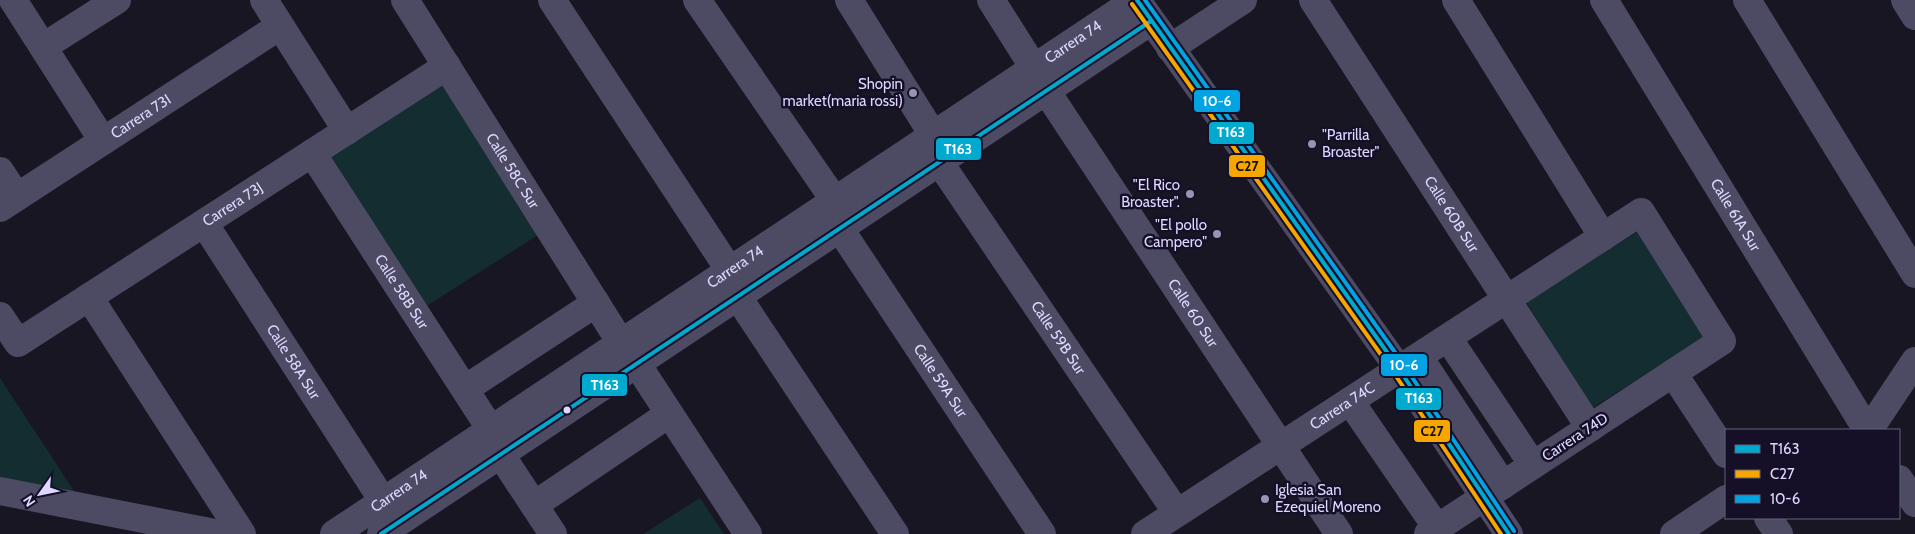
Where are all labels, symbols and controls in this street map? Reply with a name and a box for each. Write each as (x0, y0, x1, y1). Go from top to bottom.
street label: Carrera 74 (1041, 16, 1105, 67)
place label: Shopin market(maria rossi) (782, 75, 903, 110)
marker: Shopin market(maria rossi) (907, 87, 919, 99)
line badge: 10-6 (1193, 89, 1241, 113)
street label: Carrera 73I (107, 90, 174, 143)
text: 10-6 (1203, 92, 1232, 110)
line badge: T163 (1208, 121, 1255, 145)
text: T163 (1217, 123, 1245, 141)
place label: "Parrilla Broaster" (1322, 126, 1379, 161)
street label: Calle 58C Sur (482, 130, 543, 212)
line badge: T163 (935, 137, 982, 161)
marker: "Parrilla Broaster" (1306, 138, 1318, 150)
text: T163 (944, 140, 972, 158)
line badge: C27 (1228, 154, 1266, 178)
text: C27 (1235, 157, 1259, 175)
street label: Calle 60B Sur (1420, 173, 1483, 256)
street label: Calle 61A Sur (1706, 175, 1765, 255)
place label: "El Rico Broaster". (1121, 176, 1180, 211)
street label: Carrera 73J (199, 178, 266, 230)
marker: "El Rico Broaster". (1184, 188, 1196, 200)
place label: "El pollo Campero" (1144, 216, 1207, 251)
marker: "El pollo Campero" (1211, 228, 1223, 240)
street label: Carrera 74 (703, 241, 767, 292)
street label: Calle 58B Sur (371, 251, 432, 333)
street label: Calle 60 Sur (1164, 276, 1222, 351)
street label: Calle 59B Sur (1027, 298, 1090, 378)
street label: Calle 58A Sur (263, 321, 324, 403)
street label: Calle 59A Sur (910, 340, 972, 421)
line badge: 10-6 (1380, 353, 1428, 377)
text: 10-6 (1390, 356, 1419, 374)
line badge: T163 (581, 373, 628, 397)
text: T163 (591, 376, 619, 394)
street label: Carrera 74C (1306, 378, 1378, 434)
line badge: T163 (1395, 387, 1442, 411)
text: T163 (1405, 389, 1433, 407)
unlabelled marker (562, 405, 572, 415)
street label: Carrera 74D (1539, 409, 1612, 465)
line badge: C27 (1413, 419, 1451, 443)
text: C27 (1420, 422, 1444, 440)
legend (1725, 429, 1900, 519)
text: T163 (1770, 440, 1800, 458)
street label: Carrera 74 (367, 465, 431, 516)
text: C27 (1770, 465, 1795, 483)
north arrow (15, 469, 65, 519)
place label: Iglesia San Ezequiel Moreno (1275, 481, 1381, 516)
text: 10-6 (1770, 490, 1800, 508)
text: N (19, 492, 39, 510)
marker: Iglesia San Ezequiel Moreno (1259, 493, 1271, 505)

